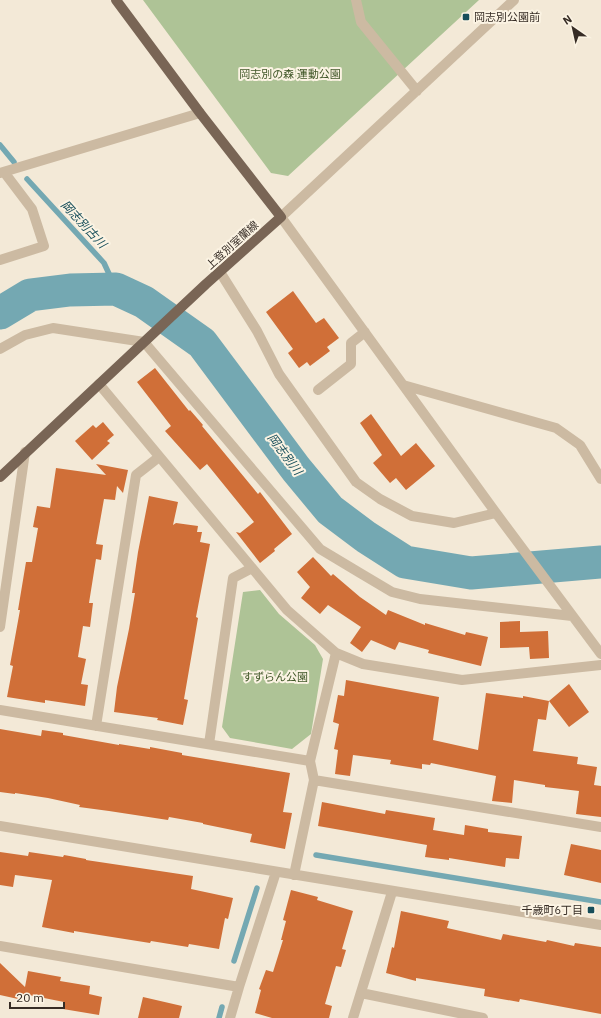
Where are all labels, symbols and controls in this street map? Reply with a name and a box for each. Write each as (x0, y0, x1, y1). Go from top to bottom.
north arrow (553, 8, 593, 48)
place label: 岡志別公園前 (474, 10, 540, 24)
marker: 岡志別公園前 (461, 12, 471, 22)
text: N (560, 12, 575, 28)
park label: 岡志別の森 運動公園 (239, 67, 341, 81)
water label: 岡志別古川 (58, 197, 111, 253)
street label: 上登別室蘭線 (203, 218, 261, 272)
water label: 岡志別川 (265, 430, 307, 479)
park label: すずらん公園 (242, 670, 308, 684)
place label: 千歳町6丁目 (521, 903, 583, 917)
marker: 千歳町6丁目 (586, 905, 596, 915)
scale bar (10, 984, 64, 1010)
text: 20 m (16, 990, 44, 1005)

